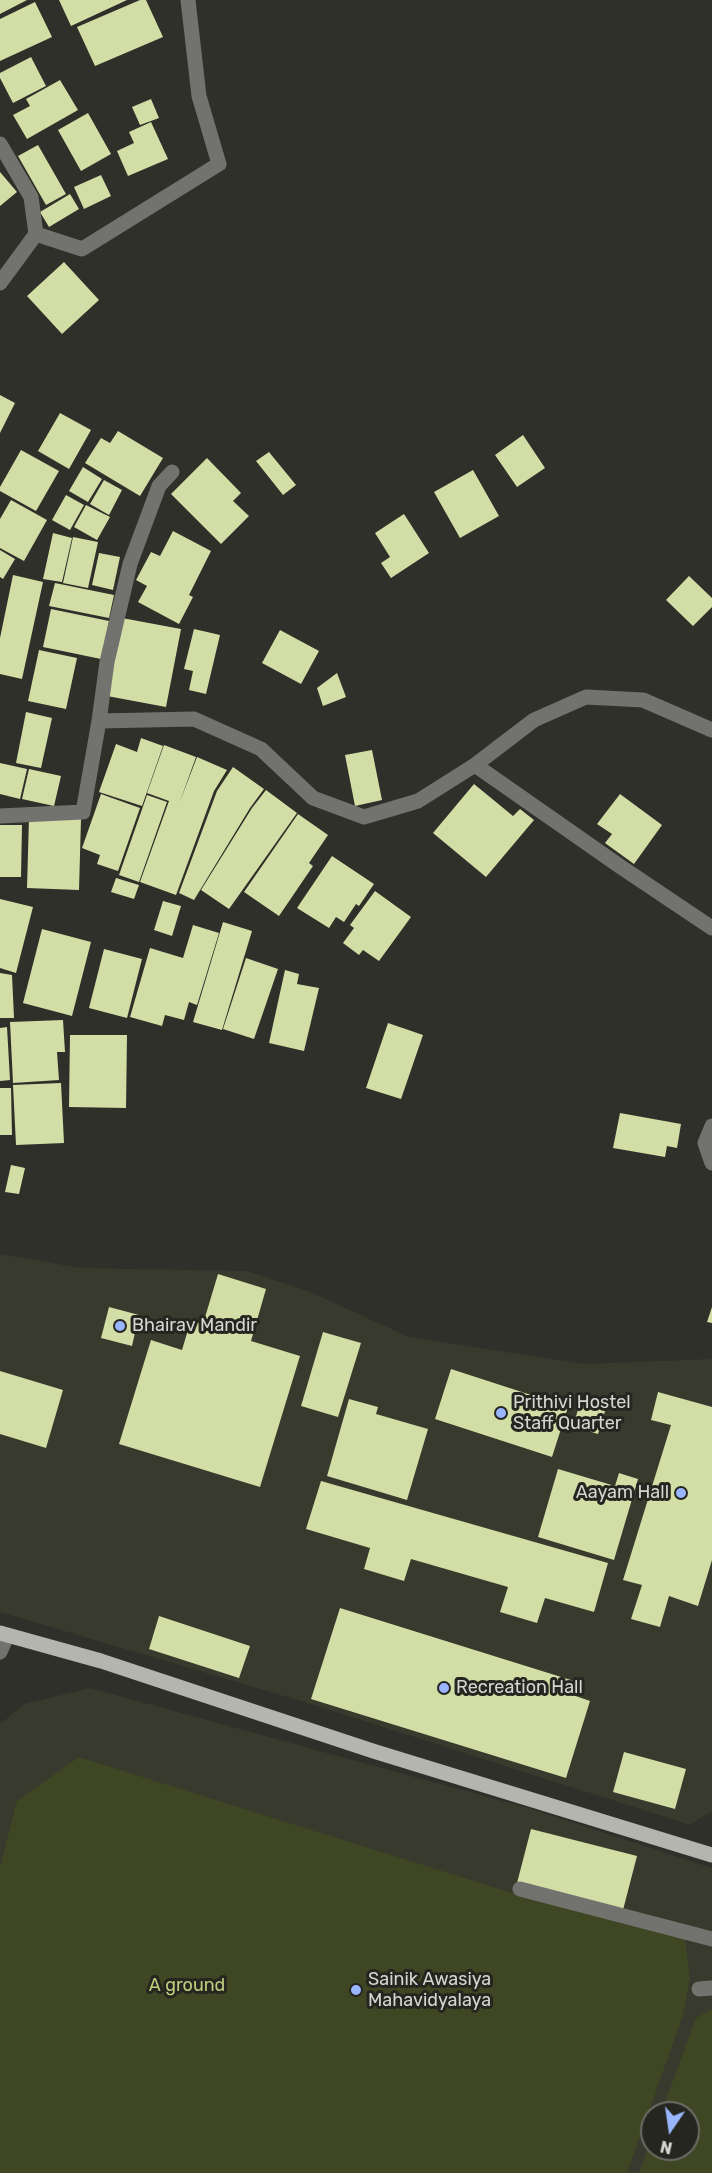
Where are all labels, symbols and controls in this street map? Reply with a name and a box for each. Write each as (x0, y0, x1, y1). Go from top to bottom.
place label: Bhairav Mandir (132, 1315, 257, 1337)
marker: Bhairav Mandir (113, 1319, 127, 1333)
place label: Prithivi Hostel Staff Quarter (513, 1392, 631, 1434)
marker: Prithivi Hostel Staff Quarter (494, 1406, 508, 1420)
place label: Aayam Hall (576, 1482, 669, 1504)
marker: Aayam Hall (674, 1486, 688, 1500)
place label: Recreation Hall (456, 1677, 583, 1699)
marker: Recreation Hall (437, 1681, 451, 1695)
place label: Sainik Awasiya Mahavidyalaya (368, 1969, 491, 2012)
park label: A ground (149, 1975, 225, 1997)
marker: Sainik Awasiya Mahavidyalaya (349, 1983, 363, 1997)
north arrow (640, 2101, 700, 2161)
text: N (659, 2137, 674, 2158)

